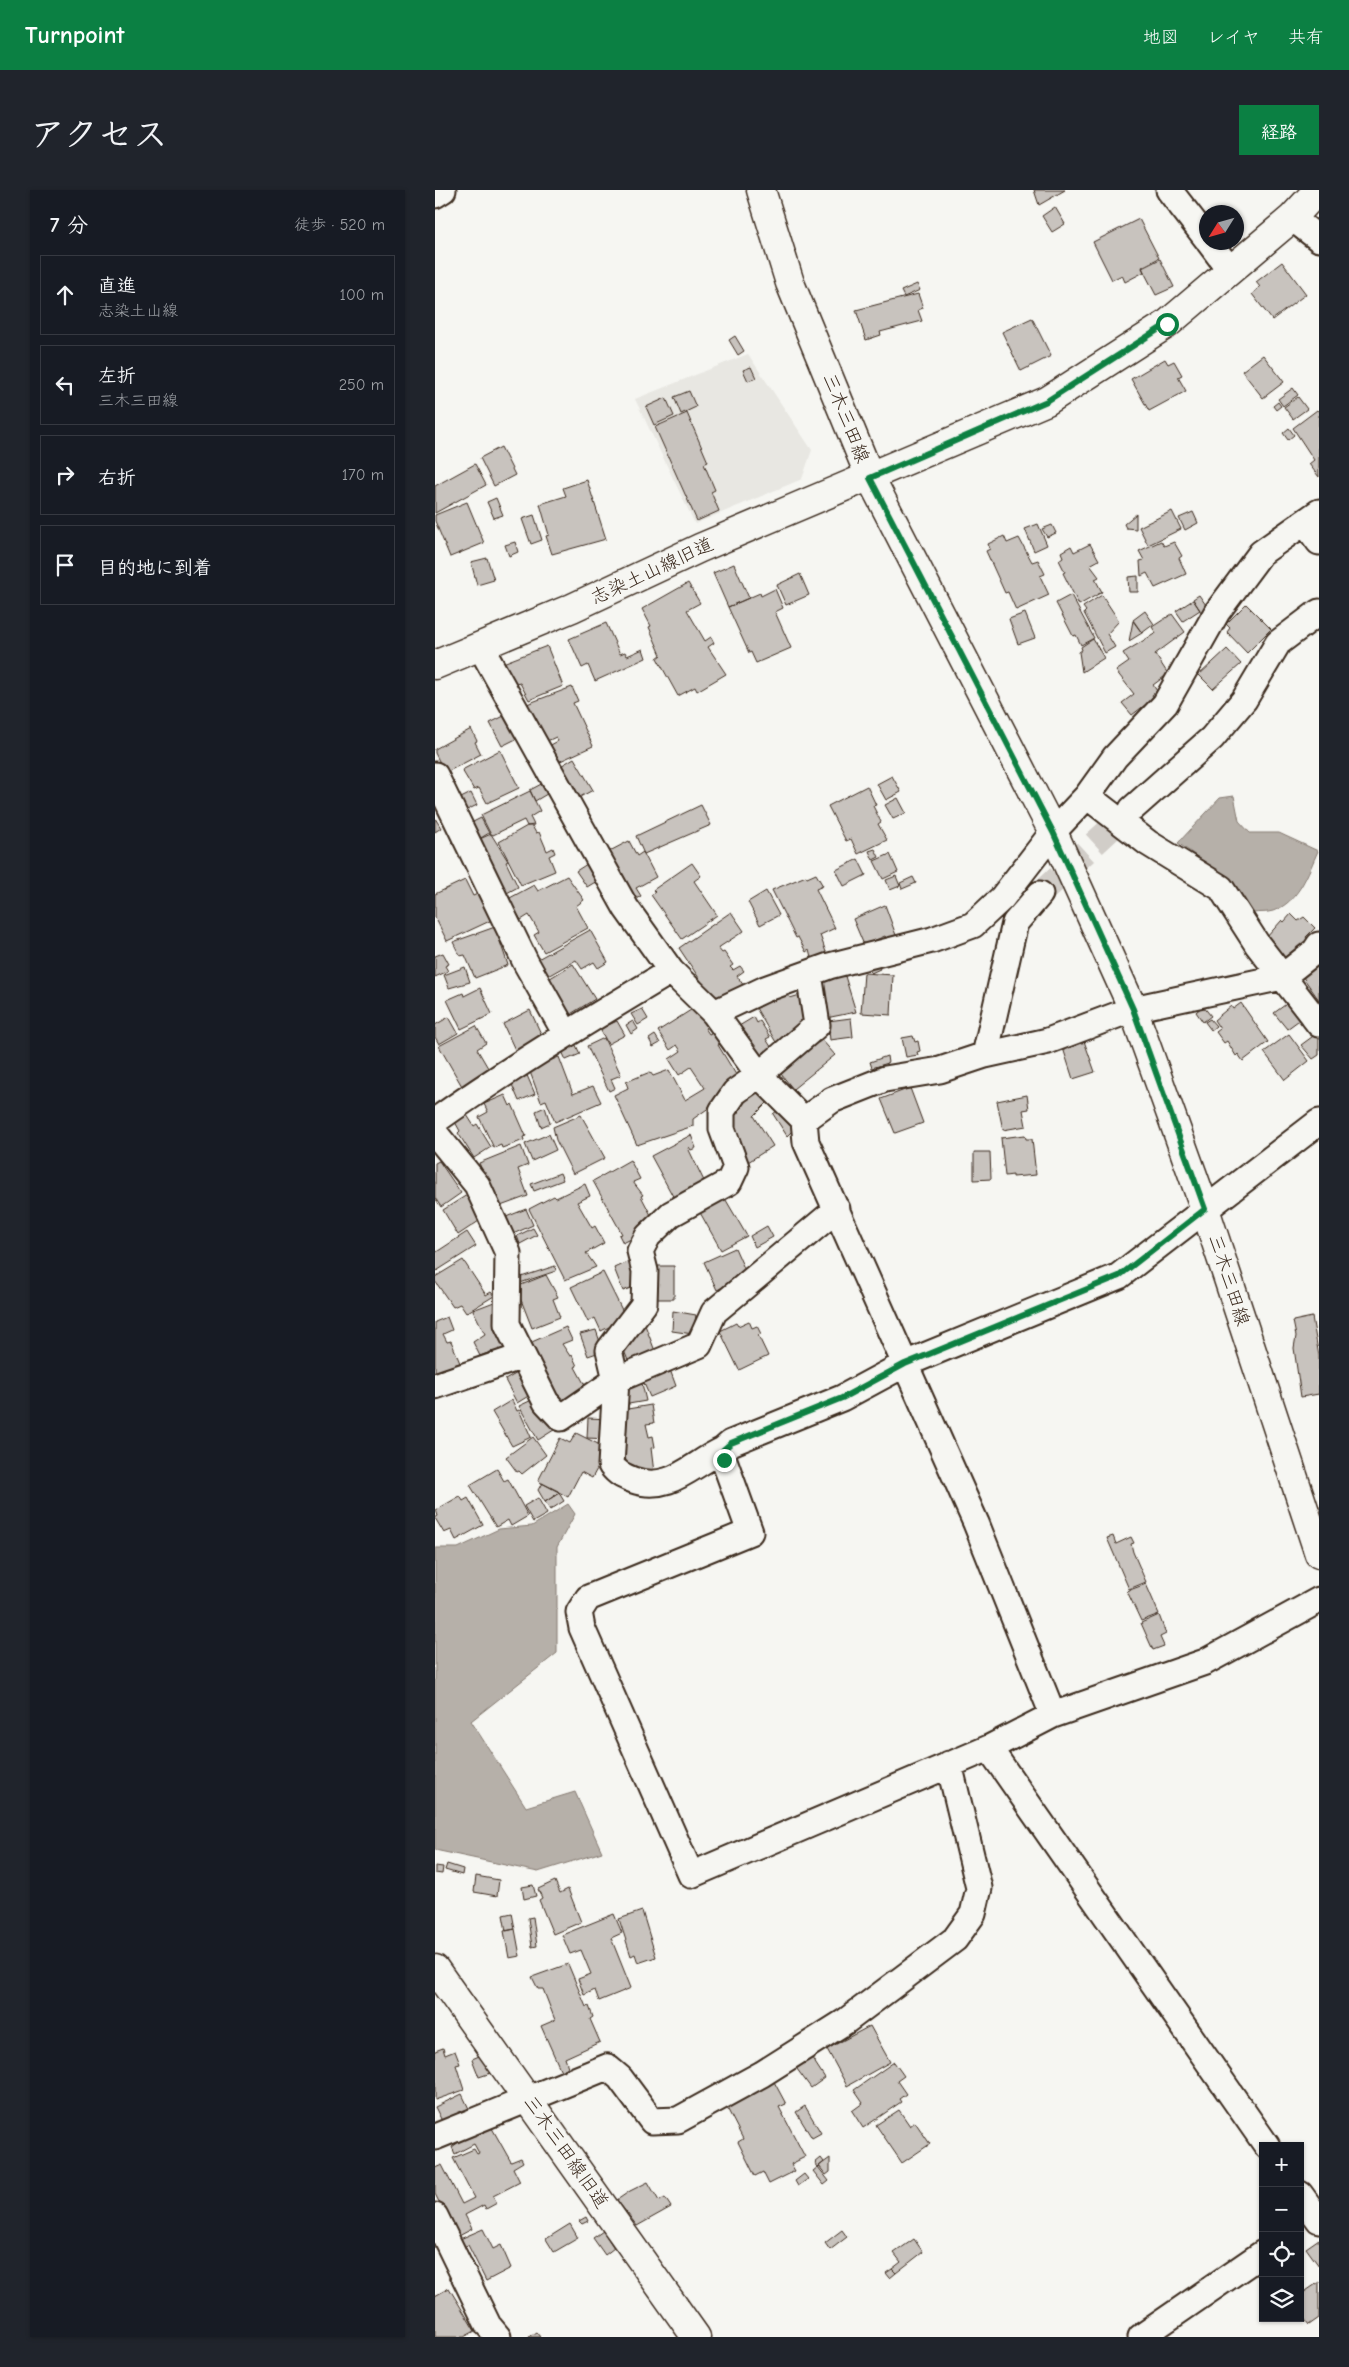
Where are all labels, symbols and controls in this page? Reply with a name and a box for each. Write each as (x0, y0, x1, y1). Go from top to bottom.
text: Turnpoint (25, 21, 124, 49)
text: 地図 (1143, 27, 1179, 48)
text: レイヤ (1207, 27, 1260, 48)
text: 共有 (1288, 27, 1324, 48)
button: 経路 (1239, 105, 1319, 155)
text: アクセス (30, 114, 168, 155)
north arrow (1199, 205, 1244, 250)
text: 7 分 (50, 213, 88, 237)
text: 徒歩 · 520 m (294, 216, 385, 234)
text: 直進 (98, 275, 136, 297)
icon: ahead (51, 281, 79, 309)
text: 100 m (340, 286, 384, 304)
text: 志染土山線 (98, 302, 178, 320)
route start (1156, 313, 1179, 336)
text: 左折 (98, 365, 136, 387)
street label: 三木三田線 (818, 370, 874, 466)
icon: left (51, 371, 79, 399)
text: 250 m (339, 376, 384, 394)
text: 三木三田線 (98, 392, 178, 410)
icon: right (51, 461, 79, 489)
text: 170 m (342, 466, 384, 484)
text: 右折 (98, 467, 136, 489)
street label: 志染土山線旧道 (587, 533, 717, 609)
icon: arrive (51, 551, 79, 579)
text: 目的地に到着 (98, 557, 212, 579)
street label: 三木三田線 (1204, 1231, 1254, 1329)
route end (713, 1449, 736, 1472)
street label: 三木三田線旧道 (519, 2091, 613, 2213)
map controls (1259, 2142, 1304, 2322)
button: + (1259, 2142, 1304, 2187)
button: − (1259, 2187, 1304, 2232)
button: locate (1259, 2232, 1304, 2277)
button: layers (1259, 2277, 1304, 2322)

